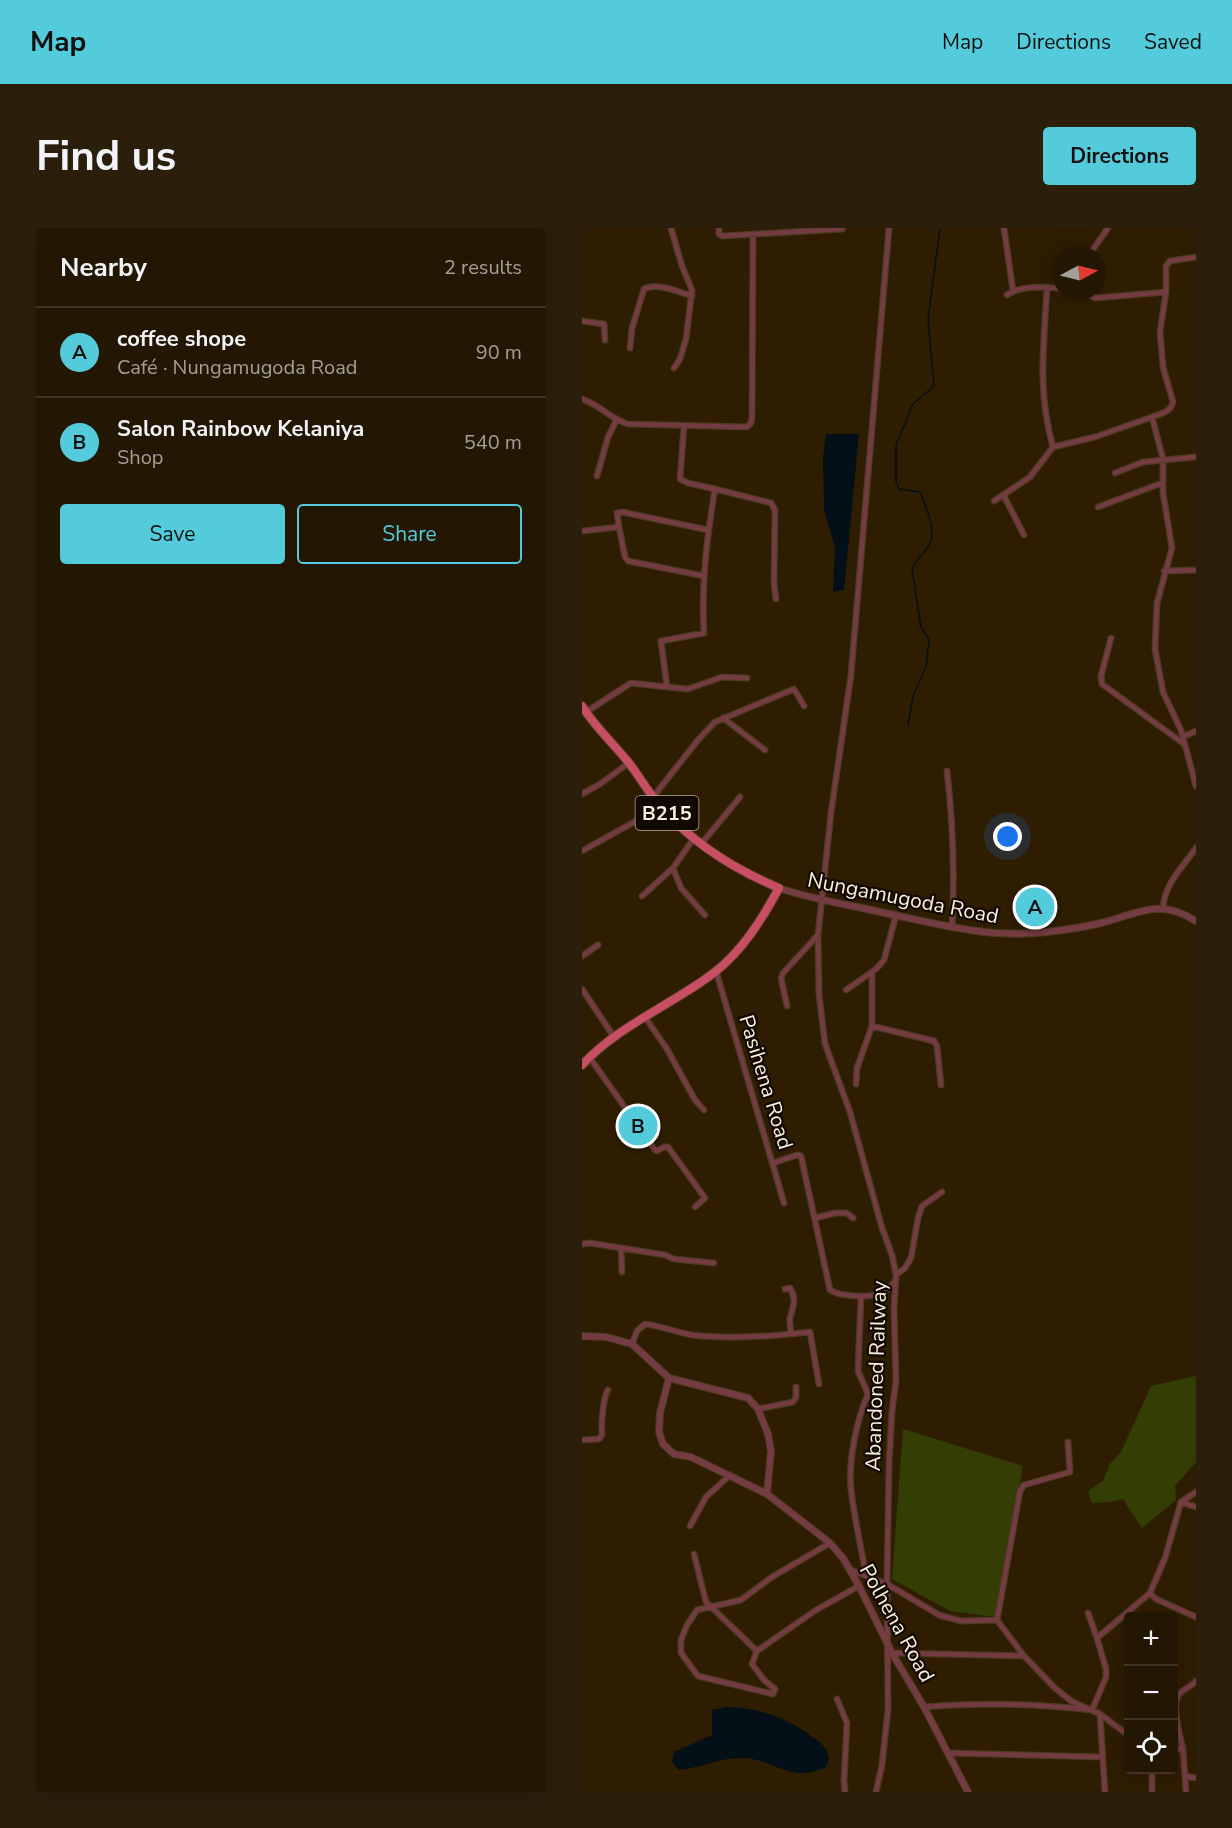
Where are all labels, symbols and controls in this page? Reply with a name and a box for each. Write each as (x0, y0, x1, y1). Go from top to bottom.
text: Map (30, 23, 86, 61)
text: Map (942, 28, 983, 56)
text: Directions (1016, 28, 1111, 56)
text: Saved (1144, 28, 1202, 56)
button: Directions (1043, 127, 1196, 185)
text: Find us (36, 128, 176, 185)
north arrow (1052, 246, 1106, 300)
text: Nearby (60, 250, 147, 285)
text: 2 results (444, 254, 522, 281)
text: coffee shope (117, 324, 246, 354)
text: A (72, 339, 87, 366)
text: 90 m (476, 339, 522, 366)
text: Café · Nungamugoda Road (117, 354, 357, 381)
text: Salon Rainbow Kelaniya (117, 414, 364, 444)
text: B (73, 429, 86, 456)
text: 540 m (464, 429, 522, 456)
text: Shop (117, 444, 163, 471)
button: Save (60, 504, 285, 564)
button: Share (297, 504, 522, 564)
road number: B215 (636, 796, 698, 830)
your location (993, 822, 1022, 851)
street label: Nungamugoda Road (805, 866, 1001, 930)
pin: A (1016, 884, 1054, 930)
street label: Pasihena Road (732, 1011, 800, 1153)
pin: B (618, 1104, 658, 1148)
street label: Abandoned Railway (859, 1280, 893, 1472)
street label: Polhena Road (853, 1559, 941, 1687)
map controls (1124, 1612, 1178, 1774)
button: + (1124, 1612, 1178, 1666)
button: − (1124, 1666, 1178, 1720)
button: locate (1124, 1720, 1178, 1774)

